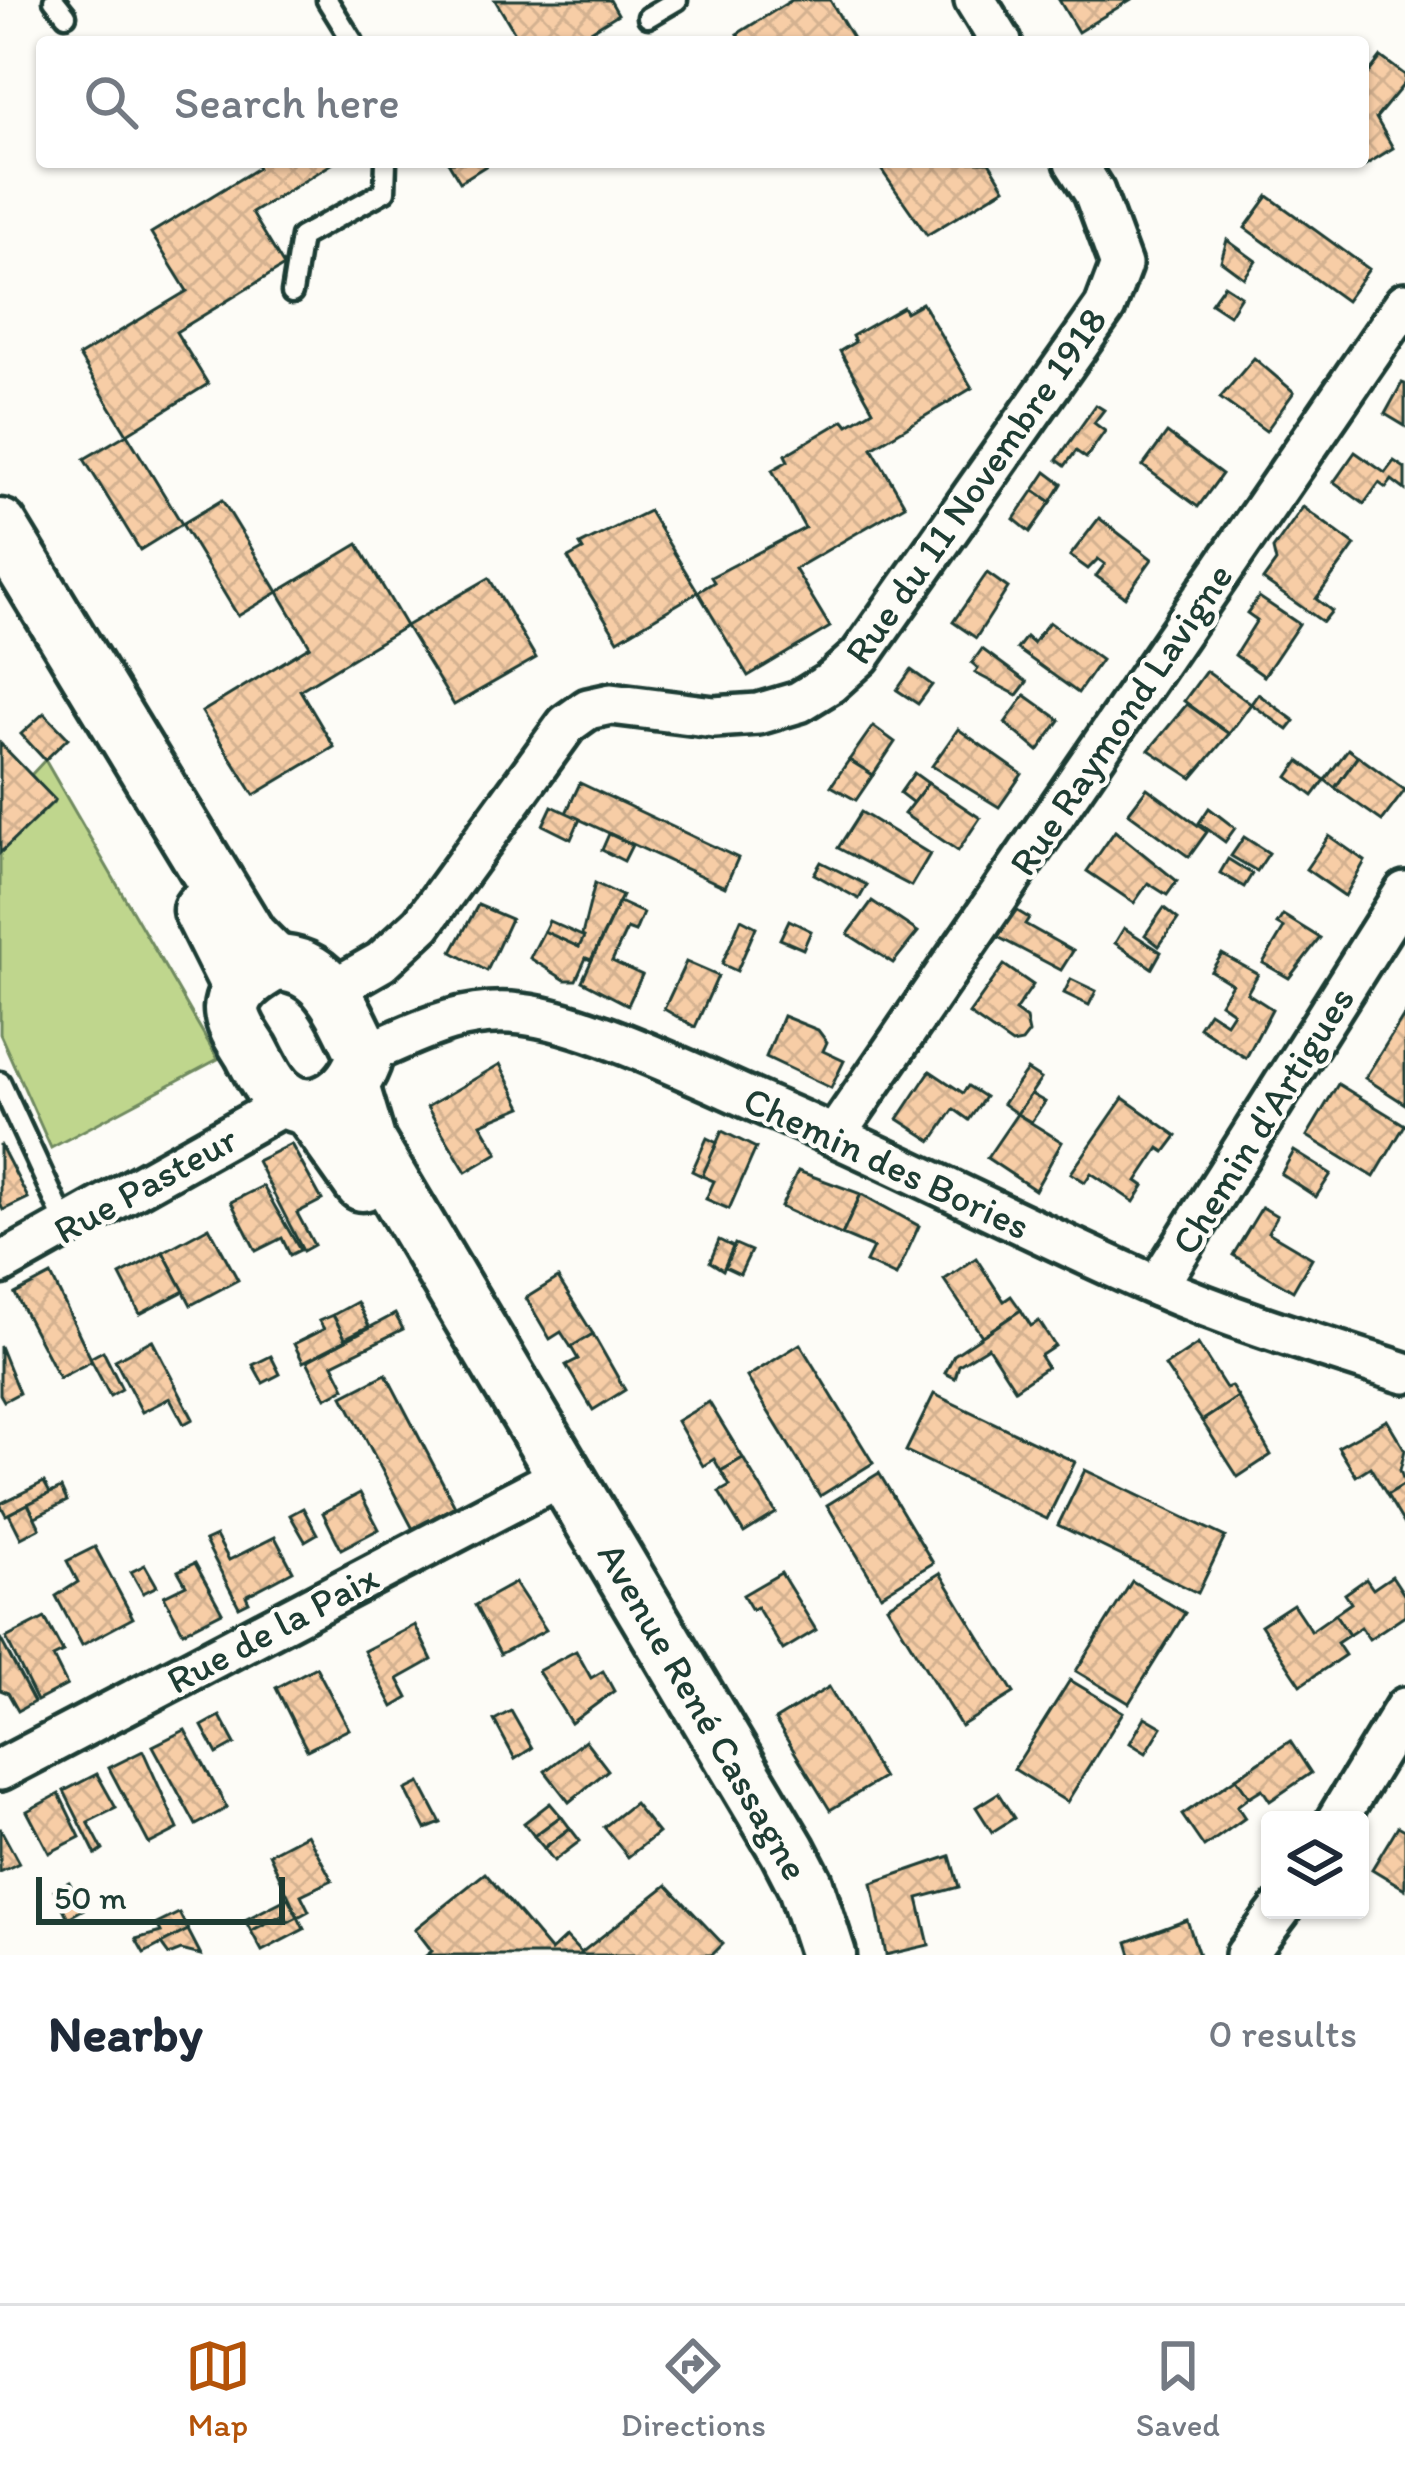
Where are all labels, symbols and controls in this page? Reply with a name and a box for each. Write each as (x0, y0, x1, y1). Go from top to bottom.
search box (36, 36, 1369, 168)
icon: search (78, 69, 144, 135)
text: Search here (174, 75, 400, 129)
street label: Rue du 11 Novembre 1918 (834, 298, 1117, 673)
street label: Rue Raymond Lavigne (998, 554, 1242, 884)
street label: Chemin d'Artigues (1161, 977, 1364, 1263)
street label: Chemin des Bories (736, 1076, 1037, 1249)
street label: Rue Pasteur (45, 1115, 246, 1254)
street label: Avenue René Cassagne (588, 1534, 819, 1888)
street label: Rue de la Paix (159, 1553, 386, 1704)
map controls (1261, 1811, 1369, 1919)
button: layers (1261, 1811, 1369, 1919)
scale bar (36, 1871, 285, 1924)
text: 50 m (54, 1878, 127, 1917)
text: Nearby (48, 2003, 203, 2064)
text: 0 results (1208, 2010, 1357, 2057)
tab: Map (185, 2333, 251, 2444)
tab: Directions (621, 2333, 766, 2444)
tab: Saved (1136, 2333, 1220, 2444)

